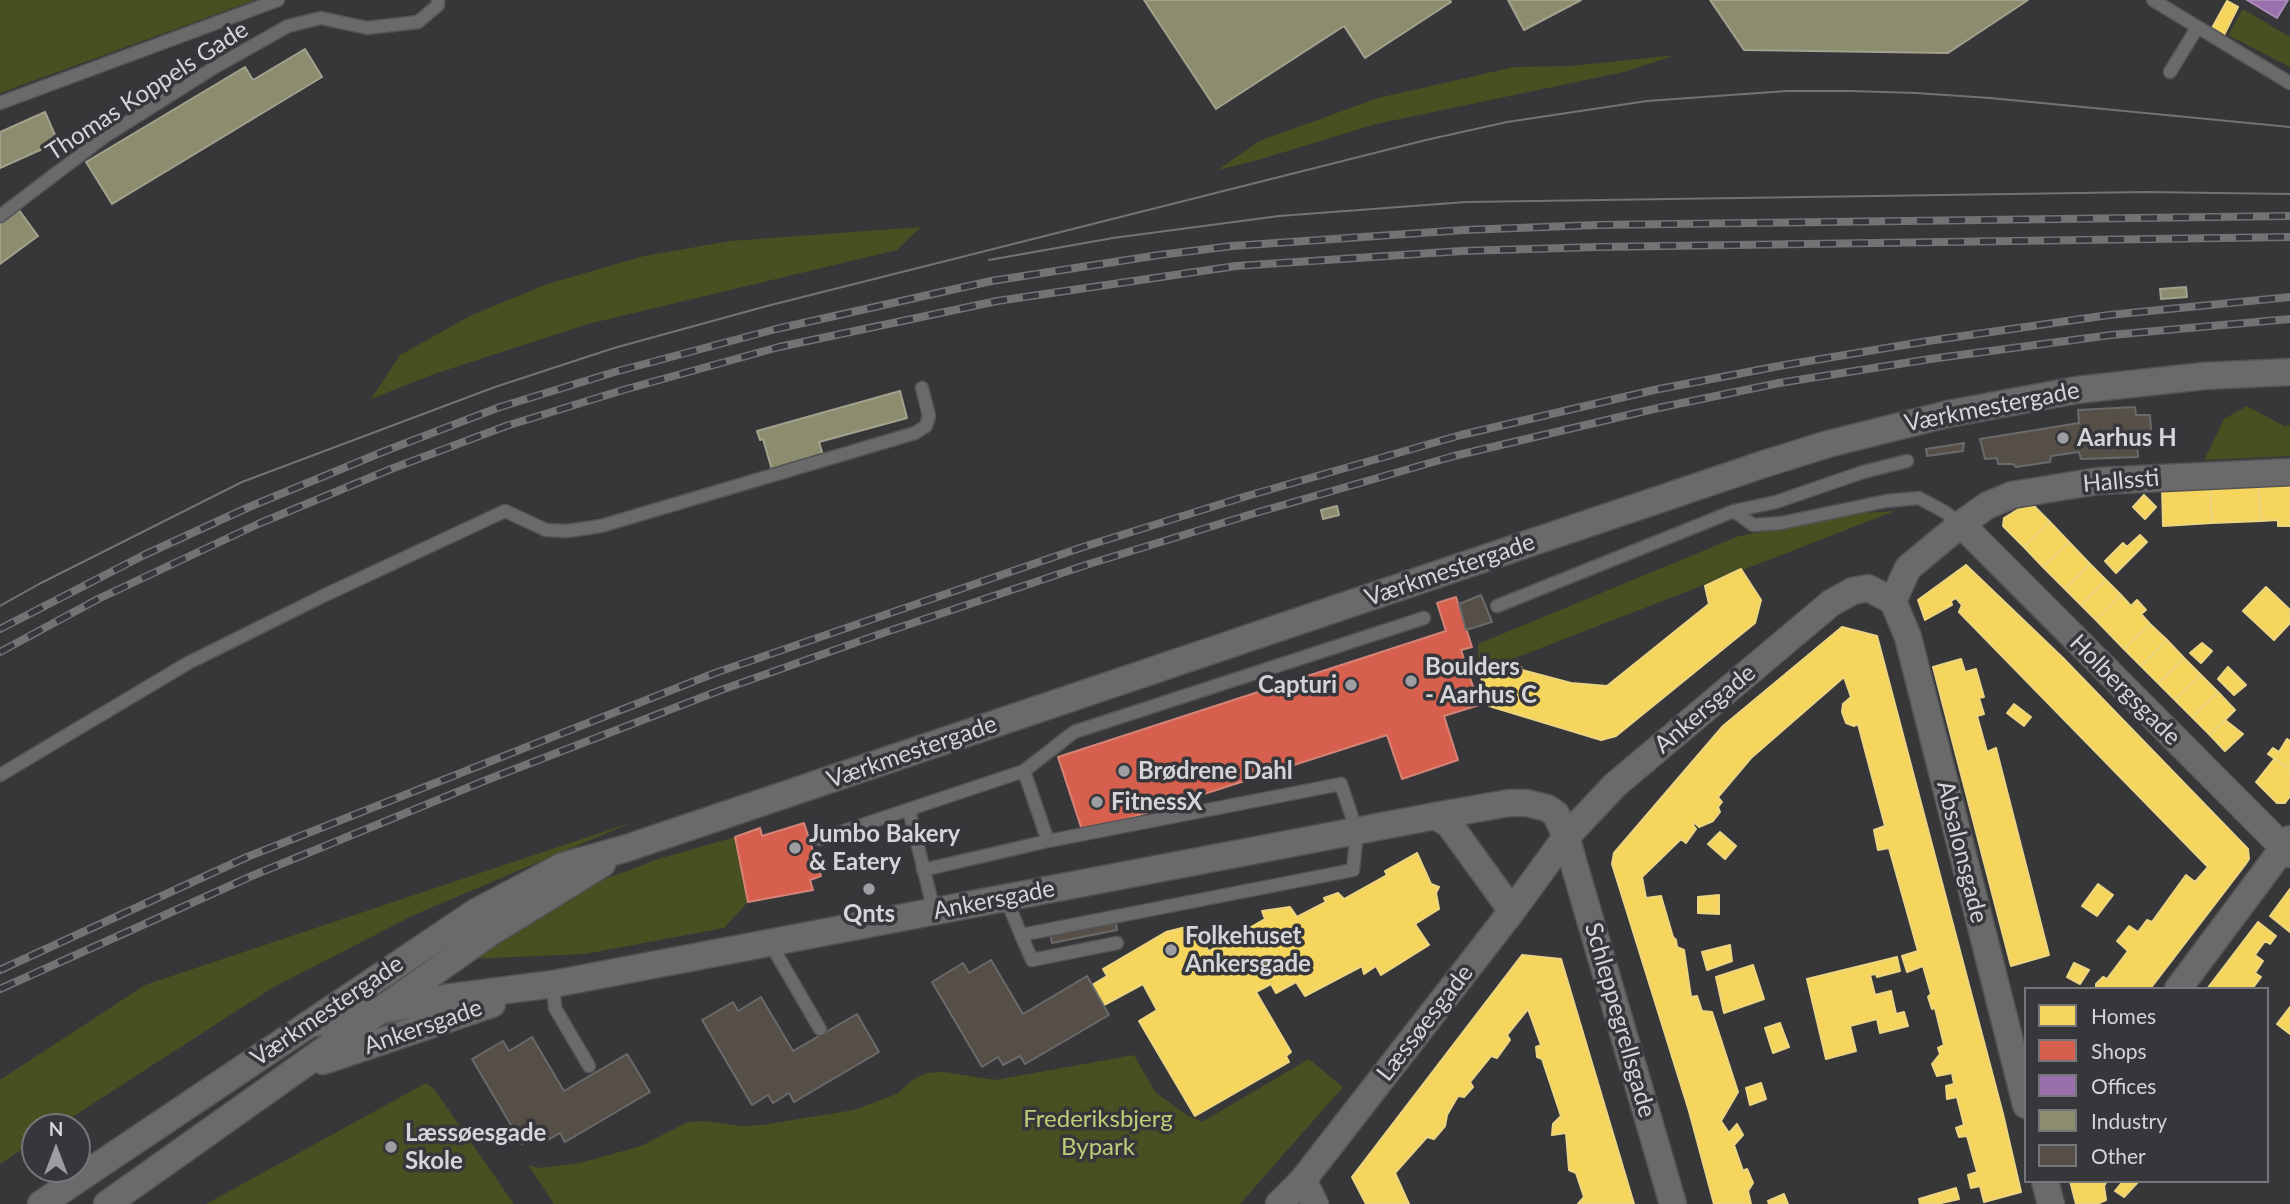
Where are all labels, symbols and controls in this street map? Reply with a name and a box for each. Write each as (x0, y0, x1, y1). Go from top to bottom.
street label: Thomas Koppels Gade (41, 15, 253, 167)
street label: Værkmestergade (1902, 376, 2082, 438)
place label: Aarhus H (2077, 424, 2177, 452)
marker: Aarhus H (2055, 430, 2071, 446)
street label: Hallssti (2081, 463, 2161, 499)
street label: Værkmestergade (1361, 527, 1539, 613)
street label: Holbergsgade (2064, 629, 2186, 751)
place label: Boulders - Aarhus C (1425, 653, 1537, 709)
street label: Ankersgade (1649, 658, 1761, 760)
place label: Capturi (1258, 671, 1337, 699)
marker: Boulders - Aarhus C (1403, 673, 1419, 689)
marker: Capturi (1343, 677, 1359, 693)
street label: Værkmestergade (823, 709, 1001, 795)
place label: Brødrene Dahl (1138, 757, 1293, 785)
marker: Brødrene Dahl (1116, 763, 1132, 779)
street label: Absalonsgade (1930, 778, 1994, 926)
place label: FitnessX (1111, 788, 1203, 816)
marker: FitnessX (1089, 794, 1105, 810)
place label: Jumbo Bakery & Eatery (809, 820, 960, 876)
marker: Jumbo Bakery & Eatery (787, 840, 803, 856)
street label: Ankersgade (931, 874, 1057, 926)
marker: Qnts (861, 881, 877, 897)
place label: Qnts (843, 900, 895, 928)
street label: Schleppegrellsgade (1578, 919, 1662, 1121)
place label: Folkehuset Ankersgade (1185, 922, 1311, 978)
marker: Folkehuset Ankersgade (1163, 942, 1179, 958)
street label: Værkmestergade (245, 949, 409, 1073)
street label: Læssøesgade (1371, 959, 1479, 1087)
legend (2024, 987, 2269, 1183)
street label: Ankersgade (360, 993, 486, 1061)
text: Homes (2091, 1003, 2156, 1028)
text: Shops (2091, 1038, 2147, 1063)
text: Offices (2091, 1073, 2156, 1098)
park label: Frederiksbjerg Bypark (1023, 1105, 1173, 1161)
text: Industry (2091, 1108, 2167, 1133)
north arrow (21, 1113, 91, 1183)
text: N (49, 1117, 63, 1140)
place label: Læssøesgade Skole (405, 1119, 546, 1175)
marker: Læssøesgade Skole (383, 1139, 399, 1155)
text: Other (2091, 1143, 2146, 1168)

